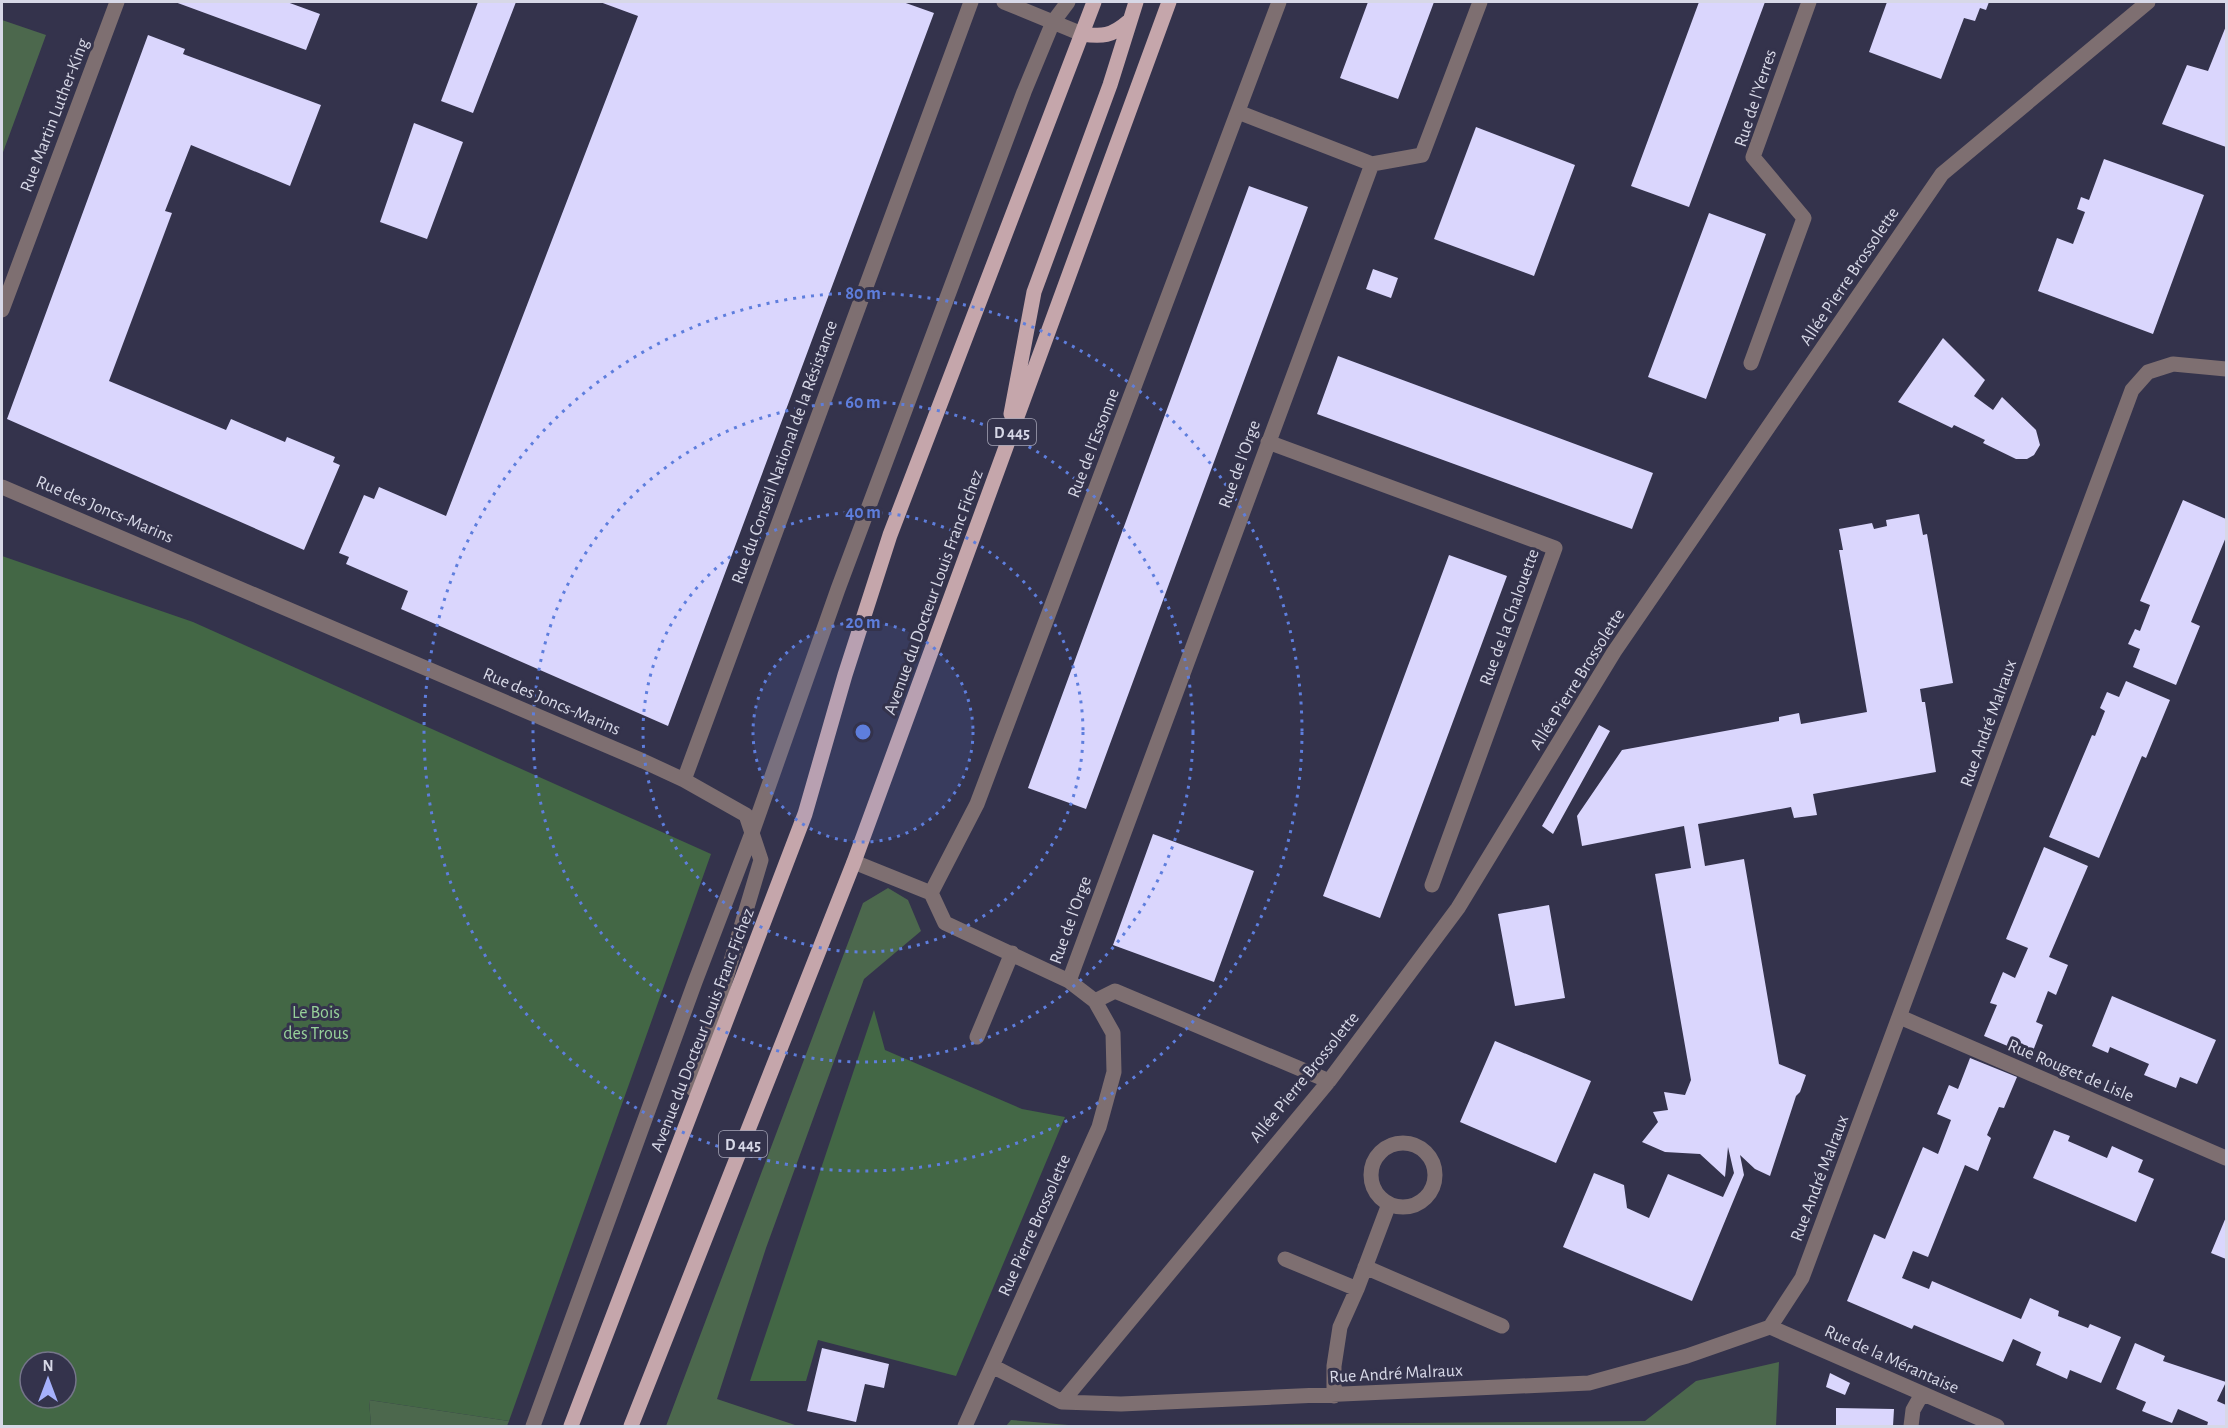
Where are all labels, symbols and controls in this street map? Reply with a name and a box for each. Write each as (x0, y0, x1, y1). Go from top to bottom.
street label: Rue Martin Luther-King (17, 36, 93, 195)
street label: Rue de l'Yerres (1732, 47, 1780, 149)
street label: Allée Pierre Brossolette (1797, 204, 1903, 349)
text: 80 m (845, 285, 881, 303)
street label: Rue du Conseil National de la Résistance (729, 318, 841, 587)
street label: Rue de l'Essonne (1065, 386, 1123, 500)
text: 60 m (845, 394, 881, 412)
street label: Rue de l'Orge (1216, 418, 1264, 511)
road number: D 445 (988, 419, 1036, 445)
street label: Avenue du Docteur Louis Franc Fichez (881, 467, 987, 717)
street label: Rue des Joncs-Marins (33, 473, 176, 547)
text: 40 m (845, 504, 881, 522)
street label: Rue de la Chalouette (1477, 547, 1543, 688)
street label: Allée Pierre Brossolette (1527, 606, 1628, 753)
text: 20 m (845, 614, 881, 632)
street label: Rue André Malraux (1958, 657, 2020, 789)
street label: Rue des Joncs-Marins (480, 665, 623, 739)
centre of rings (853, 722, 873, 742)
street label: Rue de l'Orge (1047, 874, 1095, 967)
street label: Avenue du Docteur Louis Franc Fichez (648, 906, 758, 1155)
park label: Le Bois des Trous (283, 1004, 349, 1043)
street label: Allée Pierre Brossolette (1247, 1009, 1363, 1146)
street label: Rue Rouget de Lisle (2005, 1036, 2136, 1106)
street label: Rue André Malraux (1788, 1113, 1852, 1244)
road number: D 445 (719, 1131, 767, 1157)
street label: Rue Pierre Brossolette (995, 1152, 1074, 1299)
street label: Rue de la Mérantaise (1822, 1322, 1961, 1398)
north arrow (18, 1350, 78, 1410)
text: N (42, 1358, 54, 1374)
street label: Rue André Malraux (1329, 1362, 1463, 1386)

